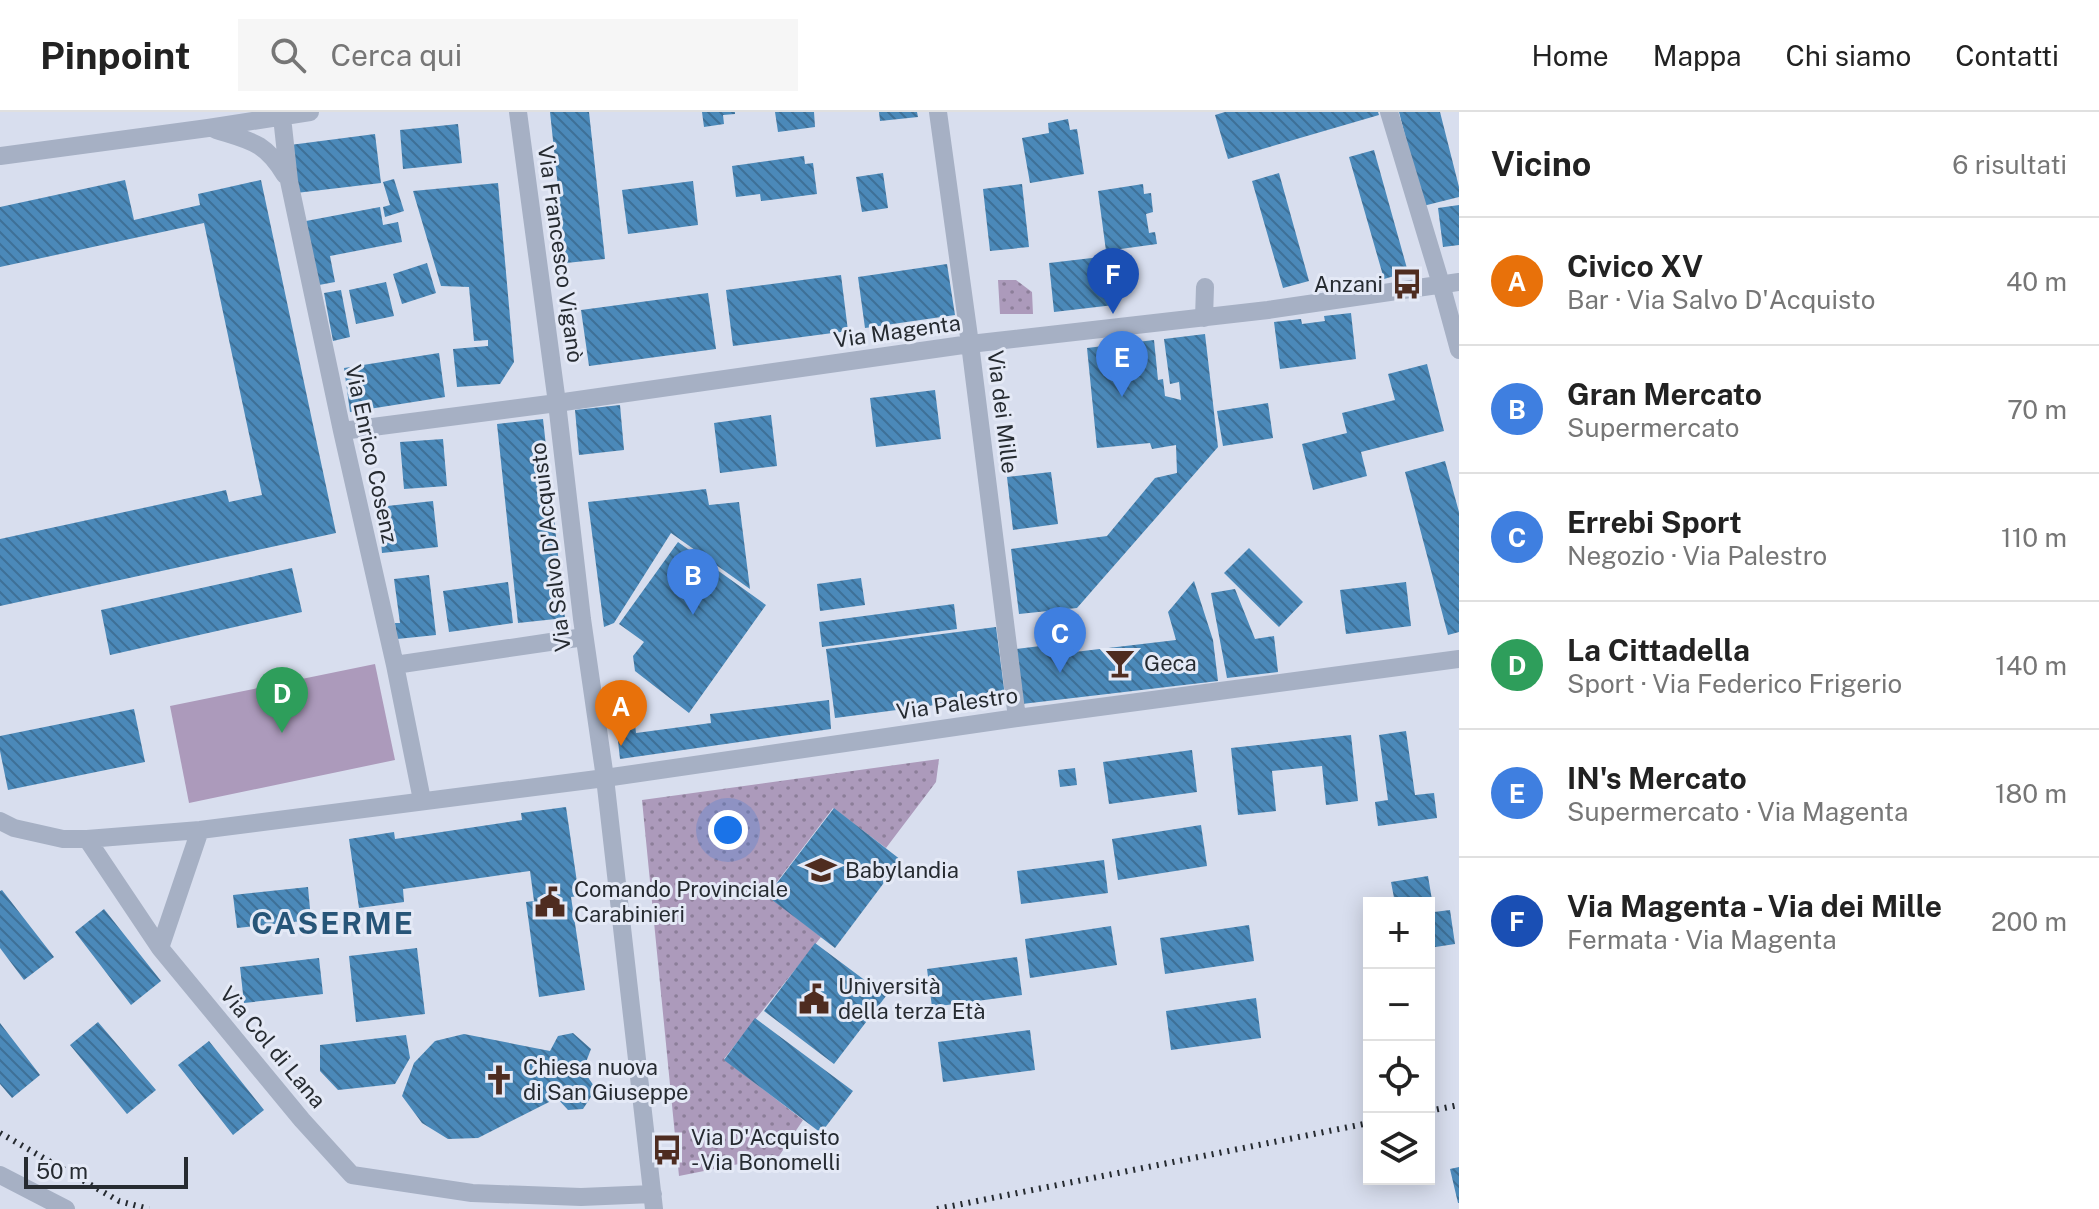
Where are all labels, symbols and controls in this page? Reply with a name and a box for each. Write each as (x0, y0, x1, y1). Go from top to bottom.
search box (238, 19, 798, 91)
text: Pinpoint (40, 33, 190, 78)
icon: search (266, 33, 310, 77)
text: Cerca qui (330, 37, 462, 73)
text: Home (1532, 39, 1609, 72)
text: Mappa (1653, 39, 1742, 72)
text: Chi siamo (1786, 39, 1911, 72)
text: Contatti (1955, 39, 2059, 72)
street label: Via Francesco Viganò (533, 144, 589, 364)
text: Vicino (1491, 144, 1591, 184)
text: 6 risultati (1952, 149, 2067, 180)
pin: F (1087, 248, 1139, 314)
text: Civico XV (1567, 248, 1703, 284)
text: A (1508, 266, 1526, 297)
text: 40 m (2006, 266, 2067, 297)
bus stop icon: Anzani (1390, 267, 1424, 301)
place label: Anzani (1314, 271, 1383, 297)
text: Bar · Via Salvo D'Acquisto (1567, 284, 1875, 315)
street label: Via Magenta (832, 309, 962, 353)
pin: E (1096, 331, 1148, 397)
street label: Via dei Mille (983, 349, 1023, 475)
street label: Via Enrico Cosenz (340, 362, 404, 546)
text: Gran Mercato (1567, 376, 1762, 412)
text: B (1508, 394, 1526, 425)
text: 70 m (2007, 394, 2067, 425)
text: Supermercato (1567, 412, 1739, 443)
street label: Via Salvo D'Acquisto (524, 441, 576, 653)
text: Errebi Sport (1567, 504, 1742, 540)
text: C (1508, 522, 1526, 553)
text: 110 m (2001, 522, 2067, 553)
text: Negozio · Via Palestro (1567, 540, 1827, 571)
pin: B (667, 549, 719, 615)
pin: C (1034, 607, 1086, 673)
text: La Cittadella (1567, 632, 1750, 668)
bar icon: Geca (1103, 646, 1137, 680)
place label: Geca (1144, 650, 1197, 676)
text: D (1508, 650, 1526, 681)
text: 140 m (1995, 650, 2067, 681)
pin: D (256, 667, 308, 733)
text: Sport · Via Federico Frigerio (1567, 668, 1902, 699)
pin: A (595, 680, 647, 746)
street label: Via Palestro (895, 682, 1019, 724)
text: IN's Mercato (1567, 760, 1747, 796)
text: E (1509, 778, 1525, 809)
text: 180 m (1995, 778, 2067, 809)
text: Supermercato · Via Magenta (1567, 796, 1908, 827)
your location (708, 810, 748, 850)
school or university icon: Babylandia (804, 853, 838, 887)
place label: Babylandia (845, 857, 959, 883)
place label: Comando Provinciale Carabinieri (574, 876, 788, 927)
public building icon: Comando Provinciale Carabinieri (533, 885, 567, 919)
text: Via Magenta - Via dei Mille (1567, 888, 1942, 924)
map controls (1363, 897, 1435, 1185)
button: + (1363, 897, 1435, 969)
district label: CASERME (251, 905, 415, 941)
text: F (1509, 906, 1525, 937)
text: 200 m (1991, 906, 2067, 937)
text: Fermata · Via Magenta (1567, 924, 1837, 955)
button: − (1363, 969, 1435, 1041)
place label: Università della terza Età (838, 973, 985, 1024)
street label: Via Col di Lana (215, 981, 331, 1113)
public building icon: Università della terza Età (797, 982, 831, 1016)
button: locate (1363, 1041, 1435, 1113)
place label: Chiesa nuova di San Giuseppe (523, 1054, 689, 1105)
church icon: Chiesa nuova di San Giuseppe (482, 1063, 516, 1097)
button: layers (1363, 1113, 1435, 1185)
place label: Via D'Acquisto - Via Bonomelli (691, 1124, 841, 1175)
bus stop icon: Via D'Acquisto - Via Bonomelli (650, 1133, 684, 1167)
scale bar (24, 1153, 188, 1189)
text: 50 m (36, 1158, 88, 1184)

